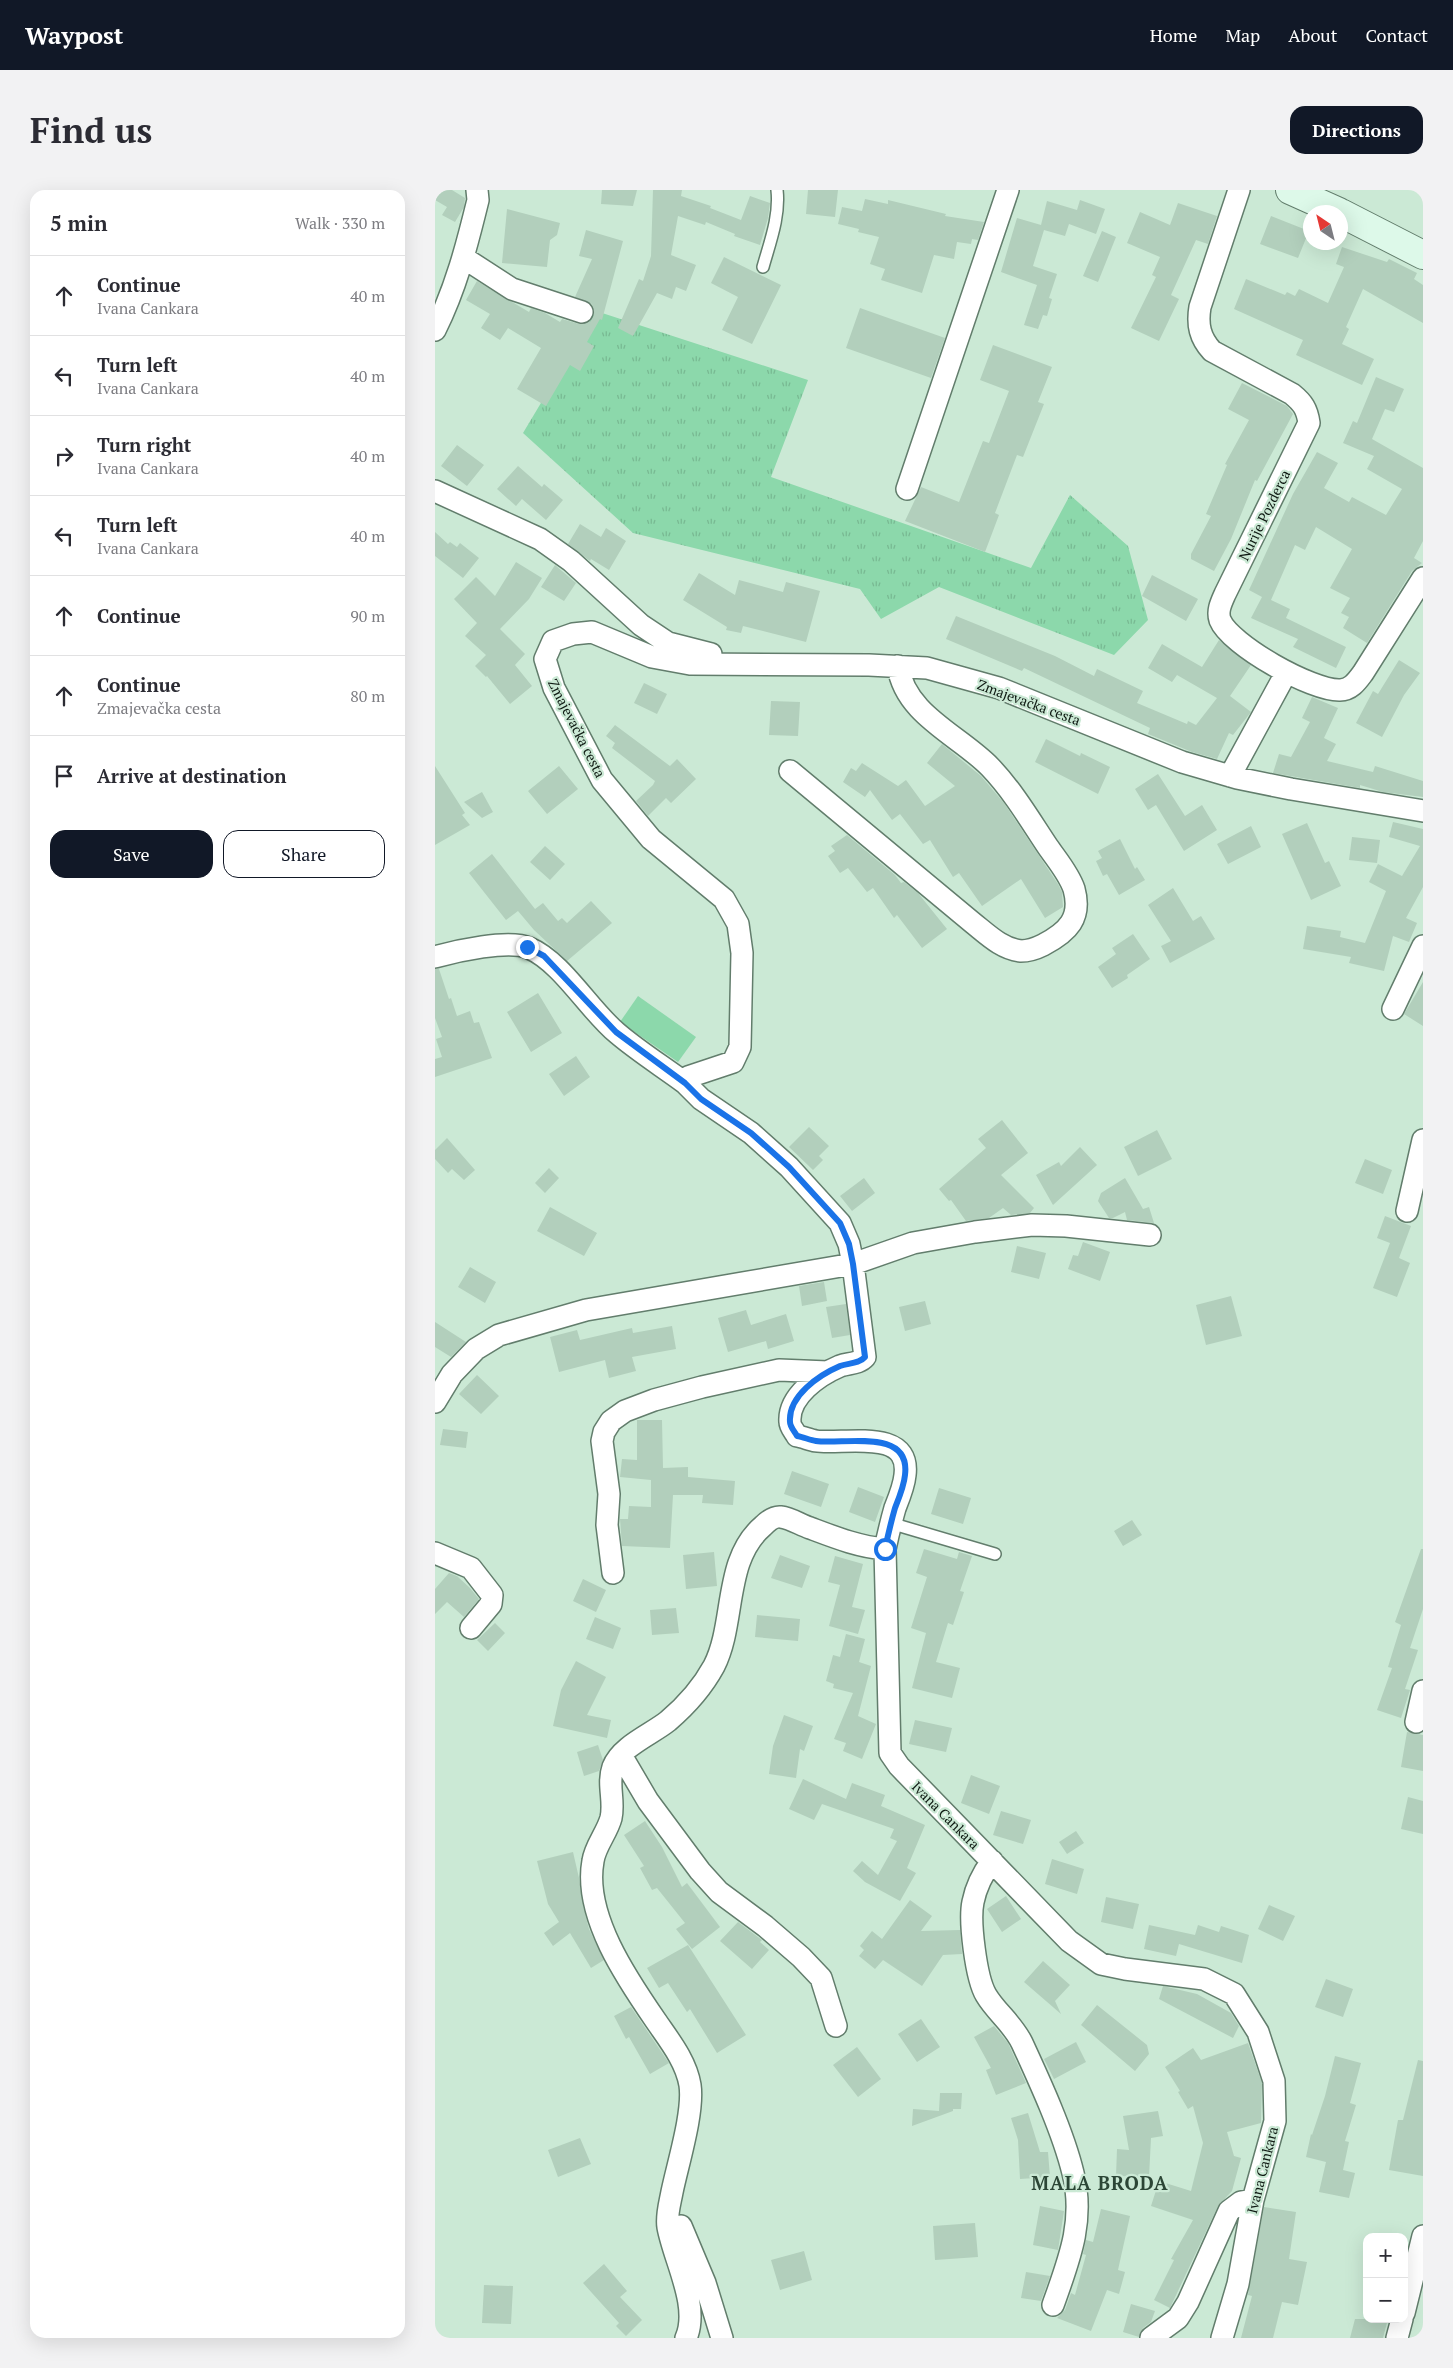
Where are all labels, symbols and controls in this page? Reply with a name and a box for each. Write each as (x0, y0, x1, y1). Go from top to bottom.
text: Waypost (25, 19, 123, 51)
text: Home (1150, 23, 1197, 47)
text: Map (1225, 23, 1260, 47)
text: About (1288, 23, 1337, 47)
text: Contact (1365, 23, 1428, 47)
button: Directions (1290, 106, 1423, 154)
text: Find us (30, 107, 152, 153)
north arrow (1303, 205, 1348, 250)
text: 5 min (50, 209, 107, 237)
text: Walk · 330 m (295, 212, 385, 234)
text: Continue (97, 272, 181, 297)
icon: ahead (50, 282, 78, 310)
text: 40 m (350, 285, 385, 307)
text: Ivana Cankara (97, 297, 199, 319)
text: Turn left (97, 352, 178, 377)
icon: left (50, 362, 78, 390)
text: 40 m (350, 365, 385, 387)
text: Ivana Cankara (97, 377, 199, 399)
text: Turn right (97, 432, 191, 457)
icon: right (50, 442, 78, 470)
text: 40 m (350, 445, 385, 467)
text: Ivana Cankara (97, 457, 199, 479)
street label: Nurije Pozderca (1234, 467, 1294, 563)
text: Turn left (97, 512, 178, 537)
icon: left (50, 522, 78, 550)
text: 40 m (350, 525, 385, 547)
text: Ivana Cankara (97, 537, 199, 559)
icon: ahead (50, 602, 78, 630)
text: Continue (97, 603, 181, 628)
text: 90 m (350, 605, 385, 627)
text: Continue (97, 672, 181, 697)
street label: Zmajevačka cesta (544, 675, 610, 781)
street label: Zmajevačka cesta (975, 675, 1083, 729)
icon: ahead (50, 682, 78, 710)
text: 80 m (350, 685, 385, 707)
text: Zmajevačka cesta (97, 697, 221, 719)
icon: arrive (50, 762, 78, 790)
text: Arrive at destination (97, 763, 286, 788)
button: Save (50, 830, 213, 878)
button: Share (223, 830, 385, 878)
route end (516, 936, 539, 959)
route start (874, 1538, 897, 1561)
street label: Ivana Cankara (908, 1777, 984, 1853)
street label: Ivana Cankara (1242, 2125, 1282, 2215)
district label: MALA BRODA (1031, 2170, 1169, 2195)
map controls (1363, 2233, 1408, 2323)
button: + (1363, 2233, 1408, 2278)
button: − (1363, 2278, 1408, 2323)

